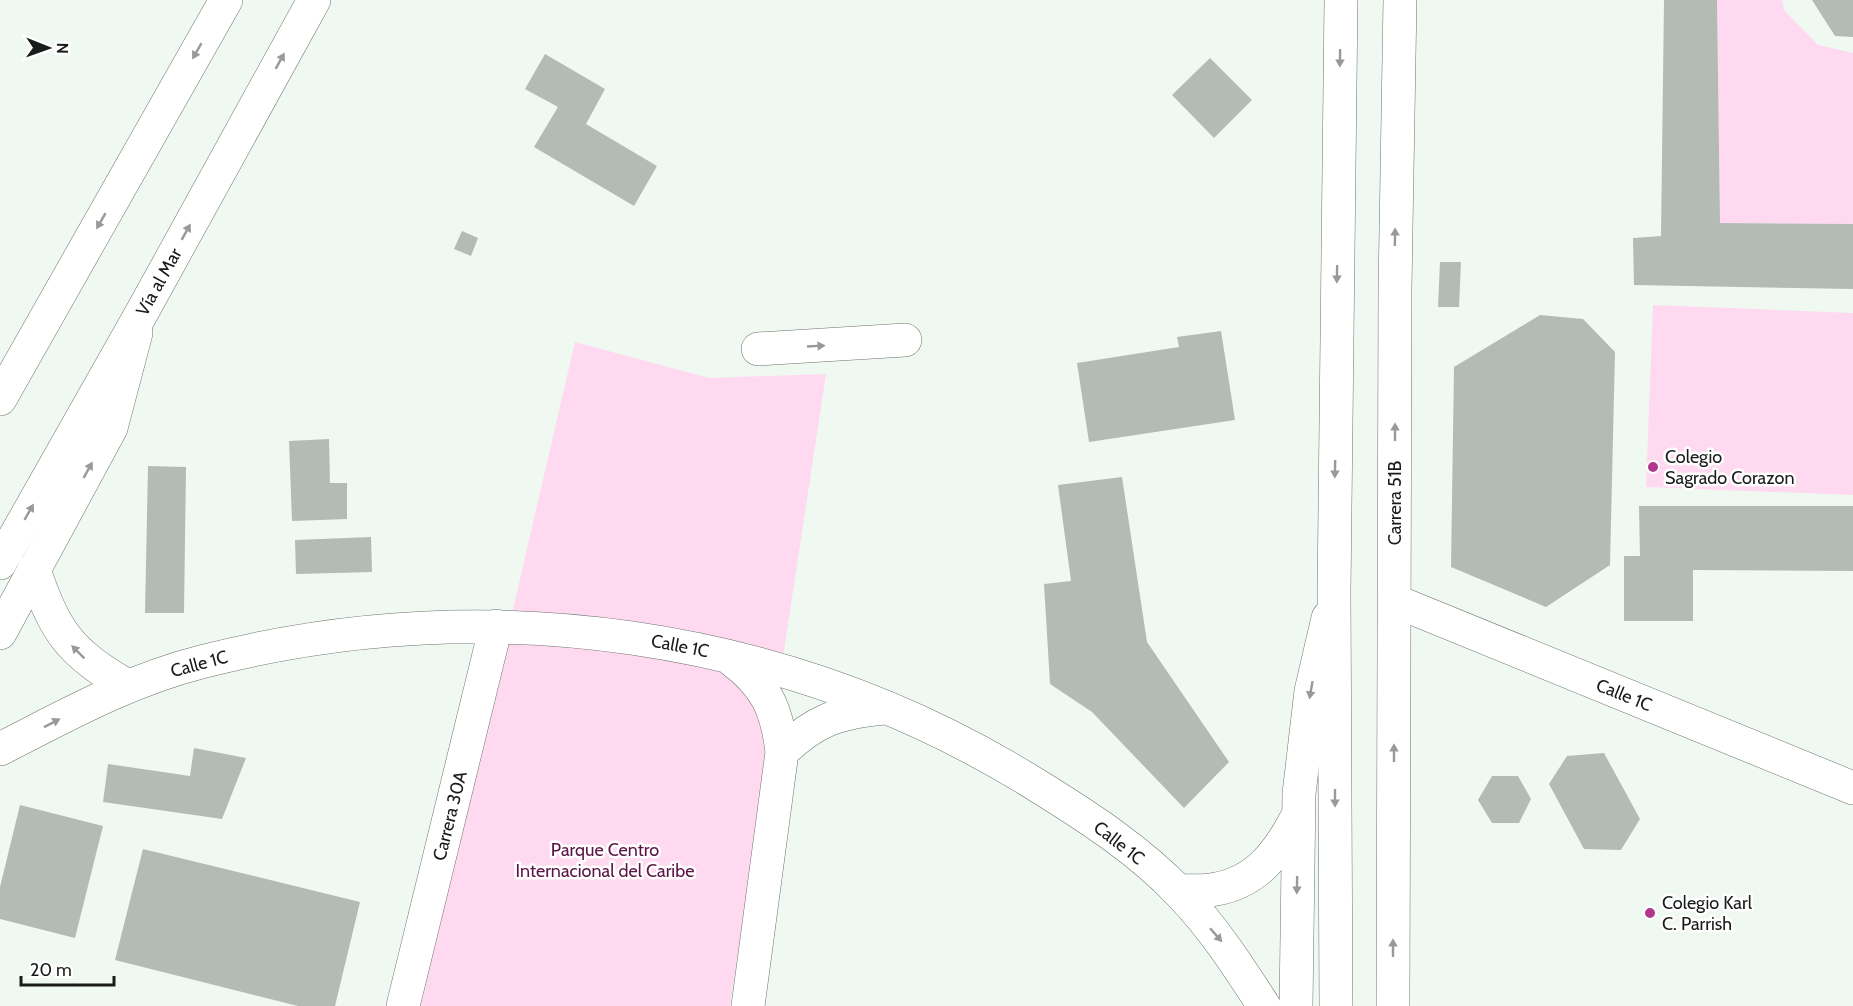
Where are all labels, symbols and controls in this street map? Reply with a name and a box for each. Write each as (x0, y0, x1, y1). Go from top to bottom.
north arrow (18, 18, 78, 78)
text: N (53, 42, 72, 54)
one-way arrow (192, 43, 202, 60)
one-way arrow (1335, 49, 1344, 68)
one-way arrow (275, 52, 285, 69)
one-way arrow (96, 212, 106, 229)
one-way arrow (181, 223, 191, 240)
one-way arrow (1391, 227, 1400, 246)
street label: Vía al Mar (131, 244, 187, 320)
one-way arrow (1332, 265, 1342, 284)
one-way arrow (807, 341, 826, 350)
one-way arrow (1390, 422, 1400, 441)
place label: Colegio Sagrado Corazon (1665, 446, 1794, 489)
one-way arrow (1330, 460, 1340, 479)
street label: Carrera 51B (1384, 460, 1406, 545)
marker: Colegio Sagrado Corazon (1646, 460, 1660, 474)
one-way arrow (83, 462, 93, 479)
one-way arrow (24, 503, 34, 520)
street label: Calle 1C (649, 630, 711, 662)
one-way arrow (72, 646, 86, 660)
street label: Calle 1C (168, 646, 230, 682)
street label: Calle 1C (1593, 674, 1655, 716)
one-way arrow (1307, 681, 1316, 700)
one-way arrow (44, 718, 61, 727)
one-way arrow (1389, 743, 1399, 762)
street label: Carrera 30A (428, 769, 472, 863)
one-way arrow (1330, 789, 1340, 808)
street label: Calle 1C (1089, 816, 1149, 870)
park label: Parque Centro Internacional del Caribe (516, 839, 694, 882)
one-way arrow (1292, 875, 1302, 894)
place label: Colegio Karl C. Parrish (1662, 892, 1753, 935)
marker: Colegio Karl C. Parrish (1643, 906, 1657, 920)
one-way arrow (1209, 927, 1222, 942)
one-way arrow (1388, 938, 1398, 957)
scale bar (21, 949, 114, 987)
text: 20 m (30, 959, 72, 981)

